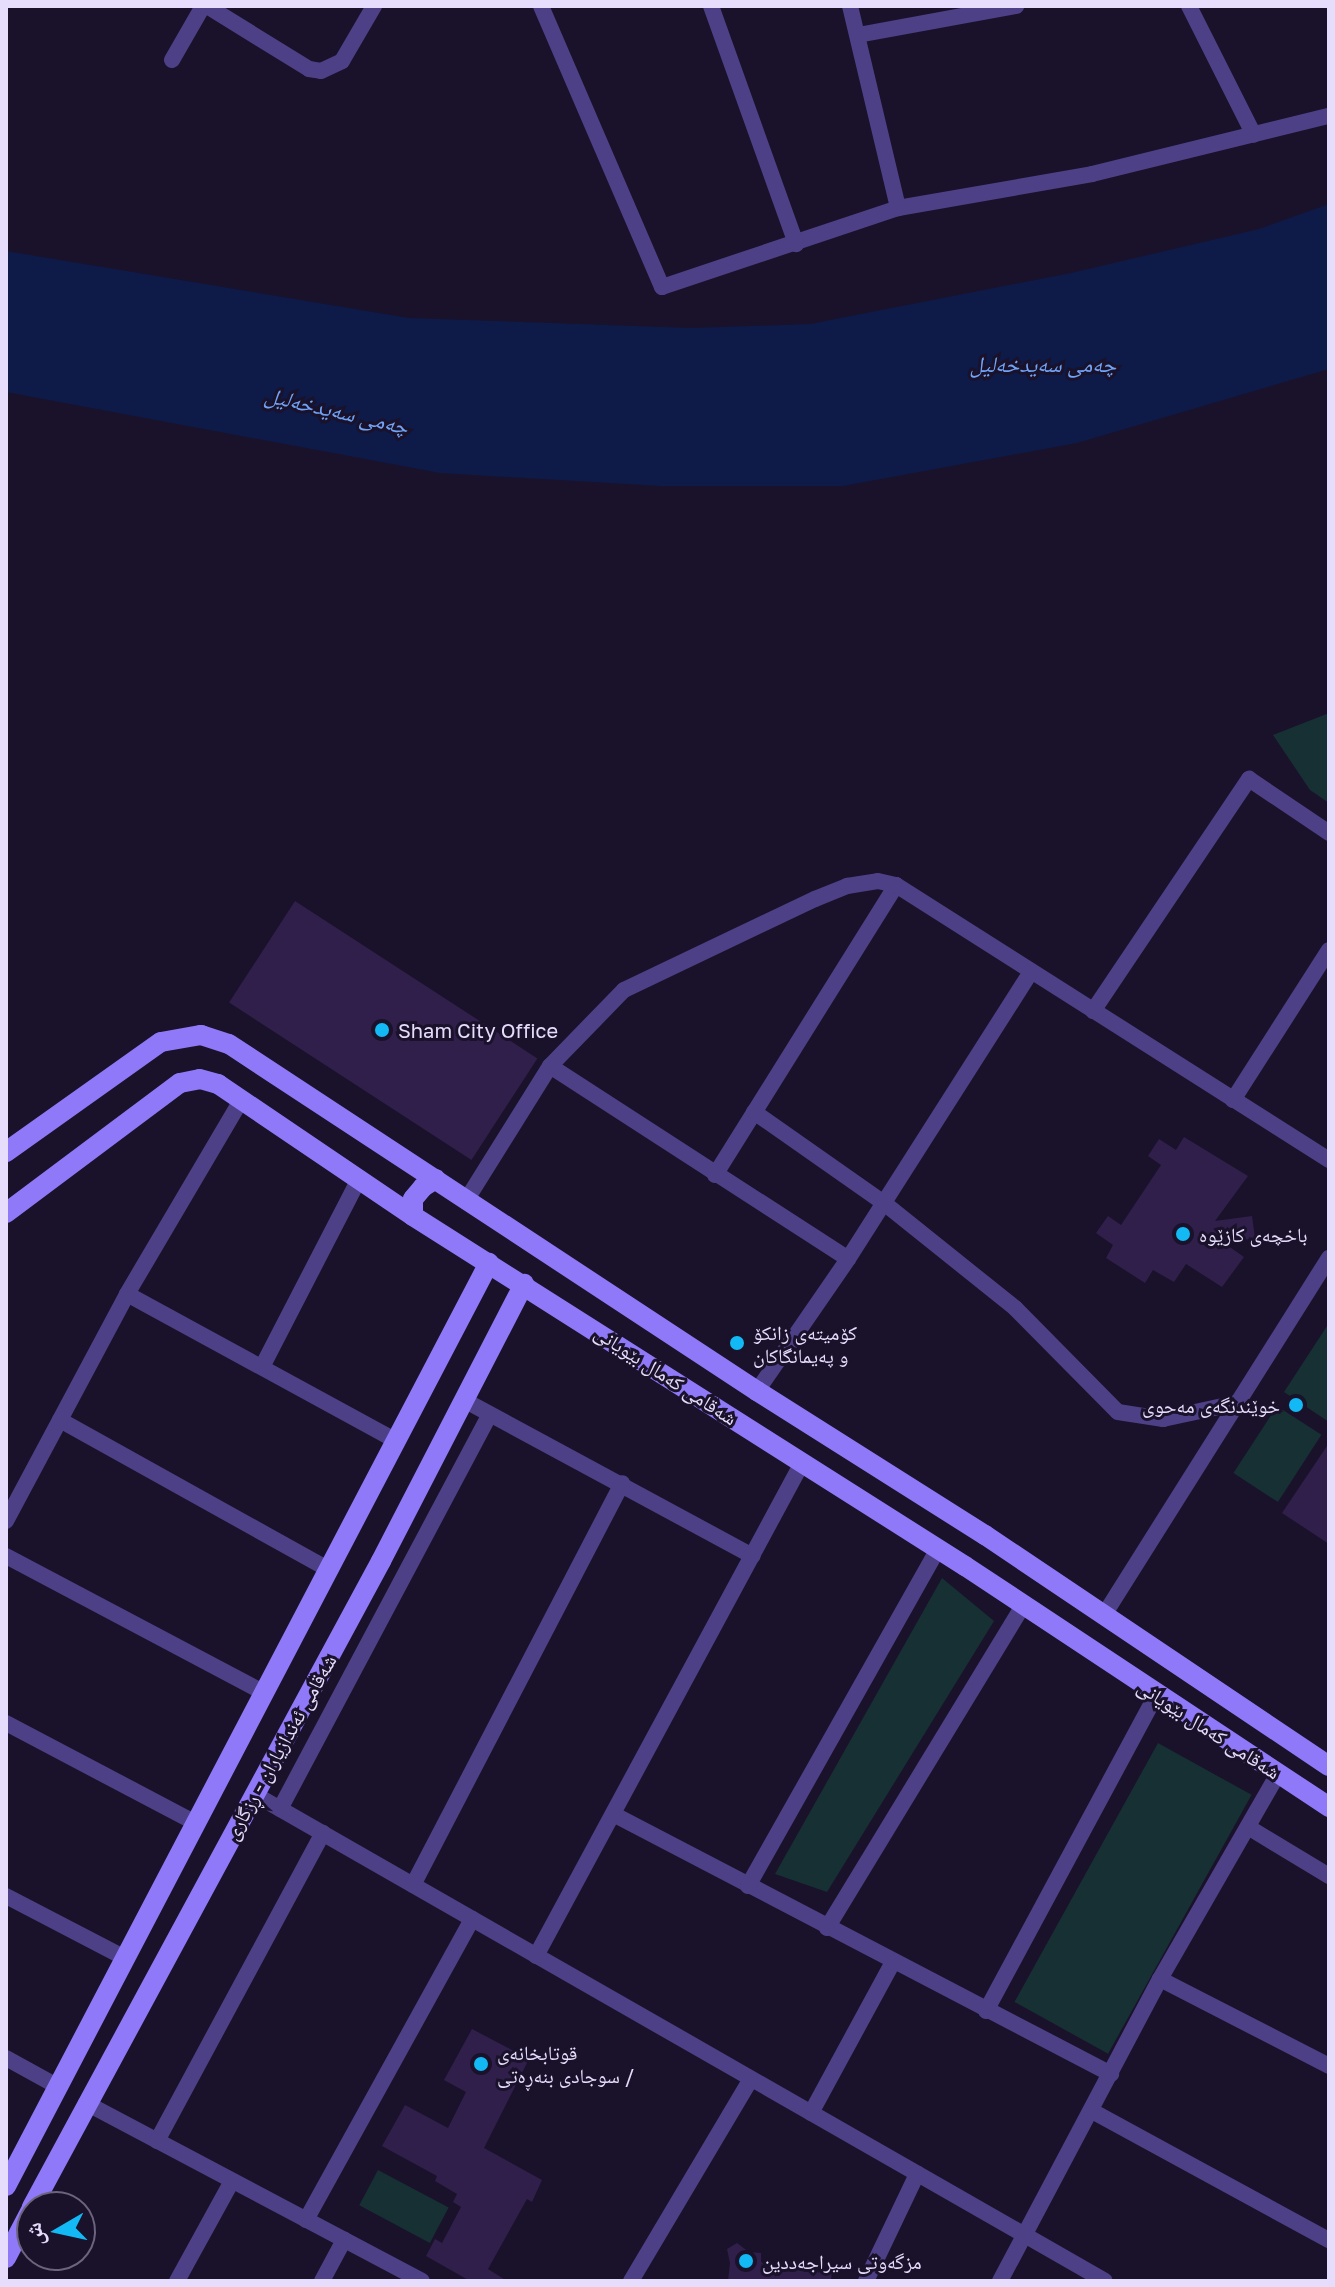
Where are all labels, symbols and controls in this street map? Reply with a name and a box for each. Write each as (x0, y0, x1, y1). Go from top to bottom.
water label: چەمی سەیدخەلیل (970, 351, 1116, 377)
water label: چەمی سەیدخەلیل (263, 381, 411, 439)
place label: Sham City Office (398, 1018, 558, 1042)
marker: Sham City Office (373, 1021, 391, 1039)
place label: باخچەی کازێوە (1199, 1222, 1307, 1246)
marker: باخچەی کازێوە (1174, 1225, 1192, 1243)
street label: شەقامی کەمال بێویانی (590, 1320, 742, 1430)
place label: کۆمیتەی زانکۆ و پەیمانگاکان (753, 1320, 857, 1367)
marker: کۆمیتەی زانکۆ و پەیمانگاکان (728, 1334, 746, 1352)
place label: خوێندنگەی مەحوی (1142, 1393, 1280, 1417)
marker: خوێندنگەی مەحوی (1287, 1396, 1305, 1414)
street label: شەقامی ئەندازیاران - ڕزگاری (219, 1650, 341, 1844)
street label: شەقامی کەمال بێویانی (1133, 1674, 1285, 1784)
place label: قوتابخانەی سوجادی بنەڕەتی / (497, 2040, 634, 2087)
marker: قوتابخانەی سوجادی بنەڕەتی / (472, 2055, 490, 2073)
north arrow (16, 2191, 96, 2271)
text: ش (19, 2221, 49, 2248)
place label: مزگەوتی سیراجەددین (762, 2249, 922, 2273)
marker: مزگەوتی سیراجەددین (737, 2252, 755, 2270)

